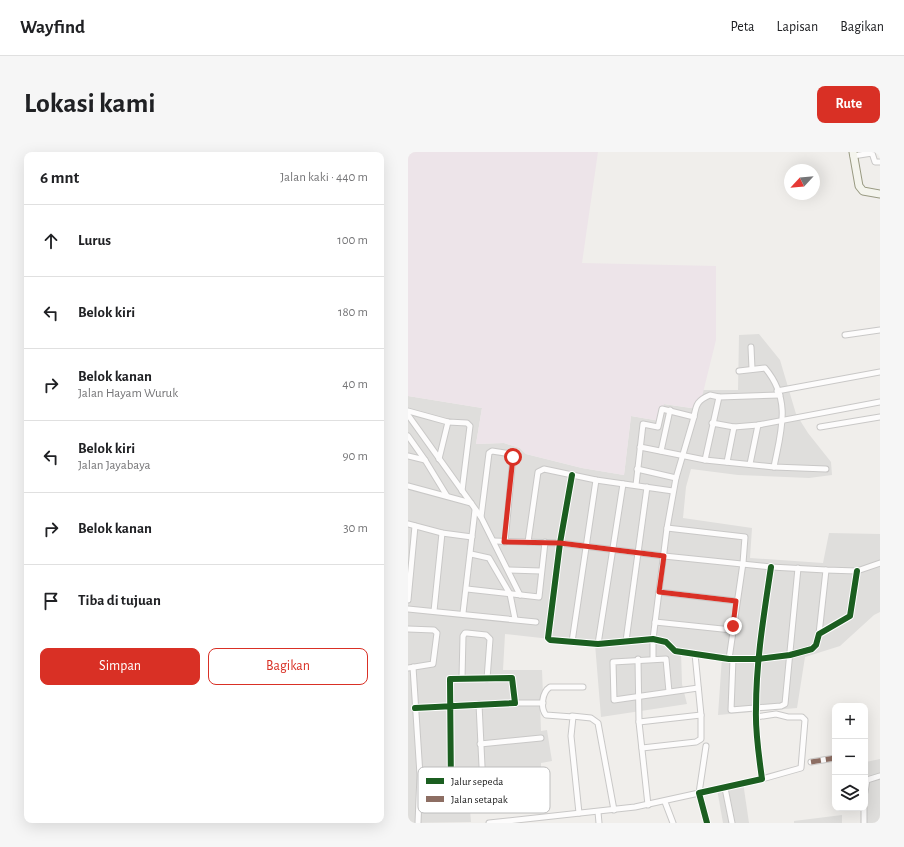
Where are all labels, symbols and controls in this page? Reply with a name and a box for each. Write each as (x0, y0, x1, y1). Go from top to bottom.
text: Wayfind (20, 18, 85, 37)
text: Peta (731, 20, 755, 34)
text: Lapisan (777, 20, 818, 34)
text: Bagikan (840, 20, 884, 34)
button: Rute (817, 86, 880, 123)
text: Lokasi kami (24, 90, 156, 118)
north arrow (784, 164, 820, 200)
text: 6 mnt (40, 169, 79, 186)
text: Jalan kaki · 440 m (280, 171, 368, 184)
icon: ahead (40, 230, 62, 252)
text: Lurus (78, 233, 111, 248)
text: 100 m (337, 234, 368, 247)
icon: left (40, 302, 62, 324)
text: Belok kiri (78, 305, 135, 320)
text: 180 m (338, 306, 368, 319)
text: Belok kanan (78, 369, 152, 384)
icon: right (40, 374, 62, 396)
text: 40 m (342, 378, 368, 391)
text: Jalan Hayam Wuruk (78, 387, 178, 400)
text: Belok kiri (78, 441, 135, 456)
icon: left (40, 446, 62, 468)
route start (504, 448, 522, 466)
text: 90 m (342, 450, 368, 463)
text: Jalan Jayabaya (78, 459, 151, 472)
icon: right (40, 518, 62, 540)
text: Belok kanan (78, 521, 152, 536)
text: 30 m (343, 522, 368, 535)
icon: arrive (40, 590, 62, 612)
text: Tiba di tujuan (78, 593, 161, 608)
route end (724, 617, 742, 635)
button: Simpan (40, 648, 200, 685)
button: Bagikan (208, 648, 368, 685)
map controls (832, 703, 868, 811)
button: + (832, 703, 868, 739)
button: − (832, 739, 868, 775)
legend (418, 767, 550, 813)
button: layers (832, 775, 868, 811)
text: Jalur sepeda (451, 776, 503, 787)
text: Jalan setapak (451, 794, 508, 805)

